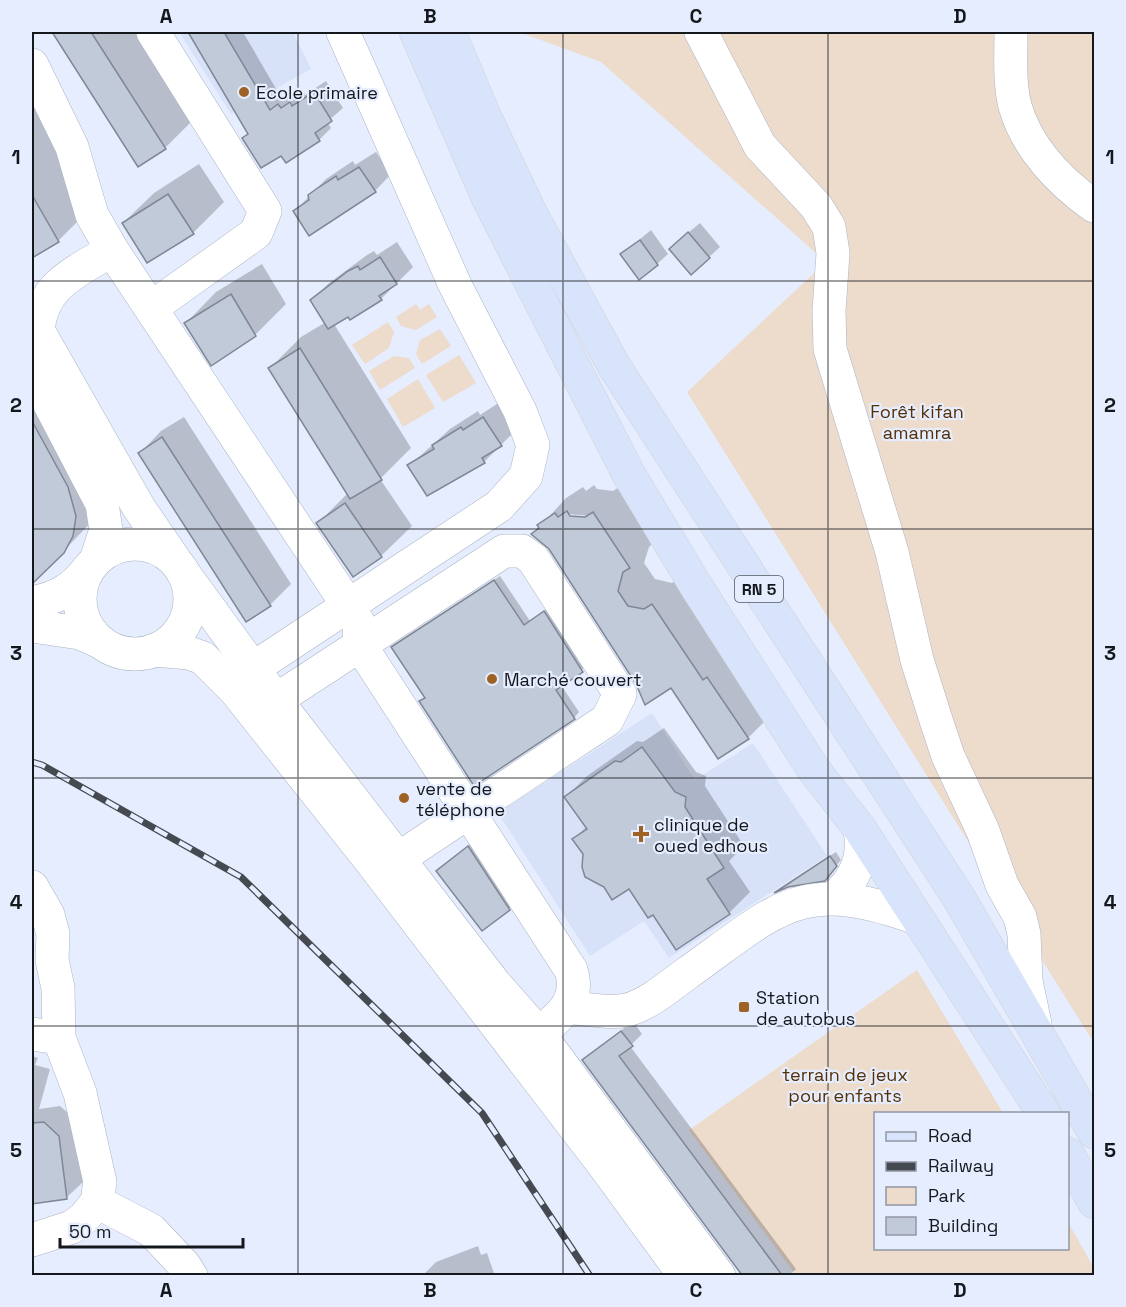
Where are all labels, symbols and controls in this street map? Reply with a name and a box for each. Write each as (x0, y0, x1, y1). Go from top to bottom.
text: A (160, 3, 173, 29)
text: B (423, 3, 437, 29)
text: C (690, 3, 703, 29)
text: D (953, 3, 967, 29)
place label: Ecole primaire (256, 81, 378, 104)
marker: Ecole primaire (237, 85, 251, 99)
text: 1 (11, 144, 21, 170)
text: 1 (1105, 144, 1115, 170)
text: 2 (10, 392, 22, 418)
text: 2 (1104, 392, 1116, 418)
park label: Forêt kifan amamra (870, 400, 964, 444)
road number: RN 5 (735, 576, 783, 602)
text: 3 (10, 640, 22, 666)
text: 3 (1104, 640, 1116, 666)
place label: Marché couvert (504, 668, 641, 691)
marker: Marché couvert (485, 672, 499, 686)
place label: vente de téléphone (416, 777, 505, 821)
marker: vente de téléphone (397, 791, 411, 805)
place label: clinique de oued edhous (654, 813, 768, 857)
marker: clinique de oued edhous (632, 825, 650, 843)
text: 4 (10, 889, 23, 915)
text: 4 (1104, 889, 1117, 915)
place label: Station de autobus (756, 986, 855, 1030)
marker: Station de autobus (737, 1000, 751, 1014)
park label: terrain de jeux pour enfants (782, 1063, 908, 1107)
legend (874, 1112, 1069, 1250)
text: Road (928, 1124, 972, 1147)
text: 5 (10, 1137, 22, 1163)
text: 5 (1104, 1137, 1116, 1163)
text: Railway (928, 1154, 994, 1177)
text: Park (928, 1184, 966, 1207)
scale bar (60, 1211, 243, 1249)
text: Building (928, 1214, 998, 1237)
text: 50 m (69, 1220, 111, 1243)
text: A (160, 1277, 173, 1303)
text: B (423, 1277, 437, 1303)
text: C (690, 1277, 703, 1303)
text: D (953, 1277, 967, 1303)

